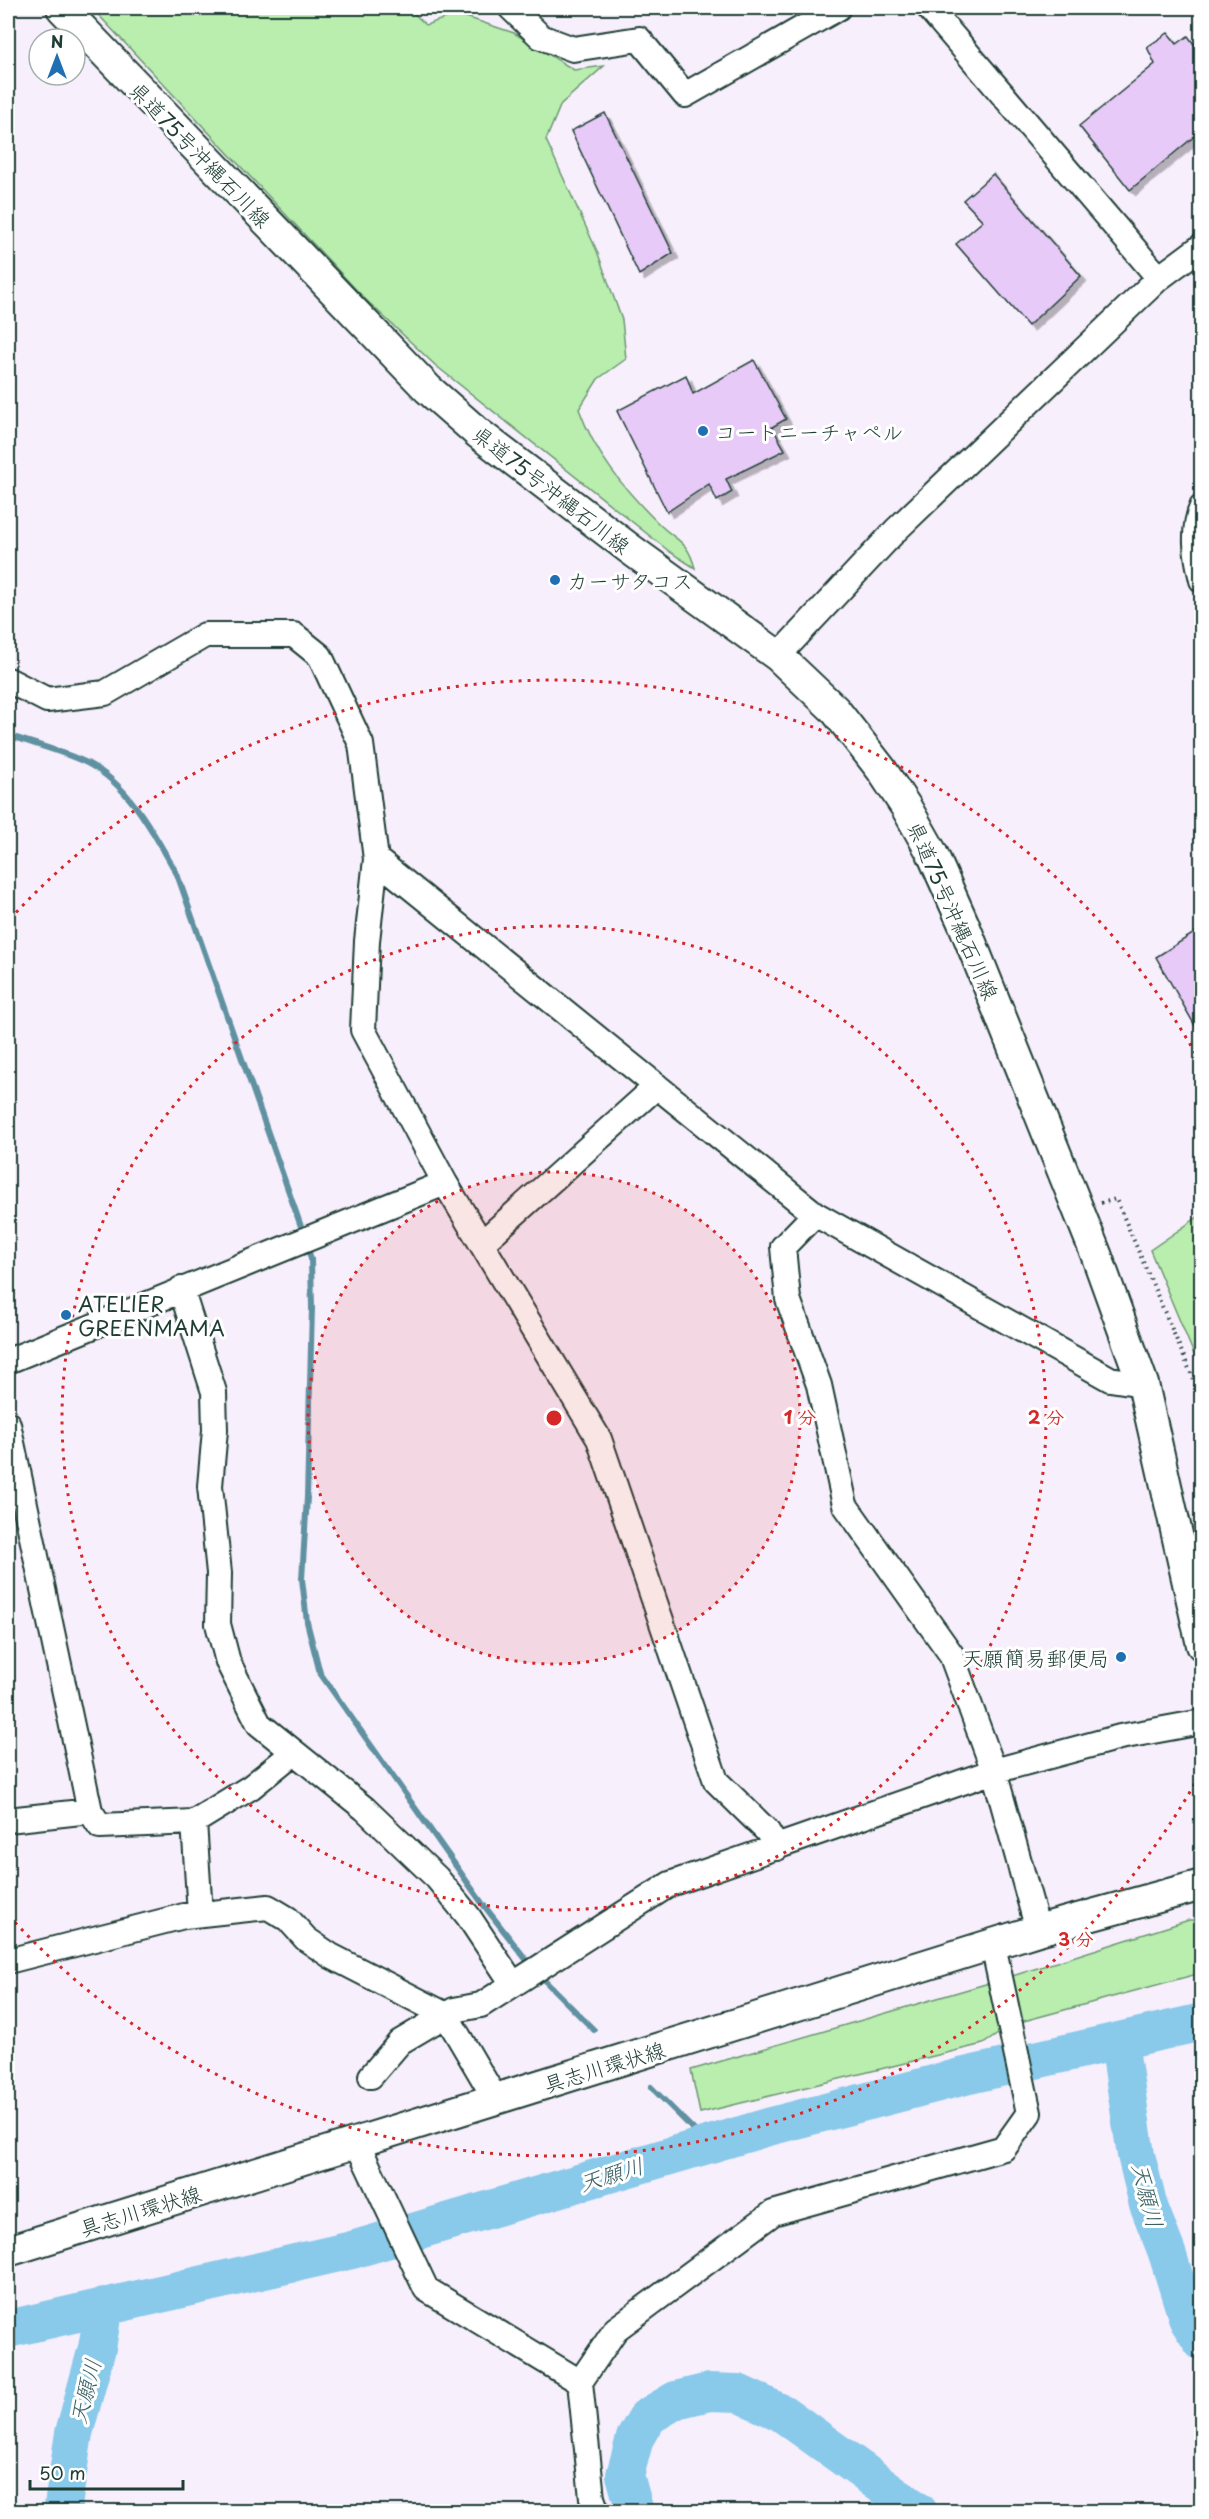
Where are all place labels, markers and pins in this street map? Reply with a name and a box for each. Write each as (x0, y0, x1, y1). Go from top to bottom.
place label: コートニーチャペル (715, 415, 903, 447)
marker: コートニーチャペル (696, 424, 710, 438)
place label: カーサタコス (567, 564, 693, 596)
marker: カーサタコス (548, 573, 562, 587)
place label: ATELIER GREENMAMA (78, 1287, 225, 1343)
marker: ATELIER GREENMAMA (59, 1308, 73, 1322)
centre of rings (544, 1408, 564, 1428)
place label: 天願簡易郵便局 (962, 1641, 1109, 1673)
marker: 天願簡易郵便局 (1114, 1650, 1128, 1664)

